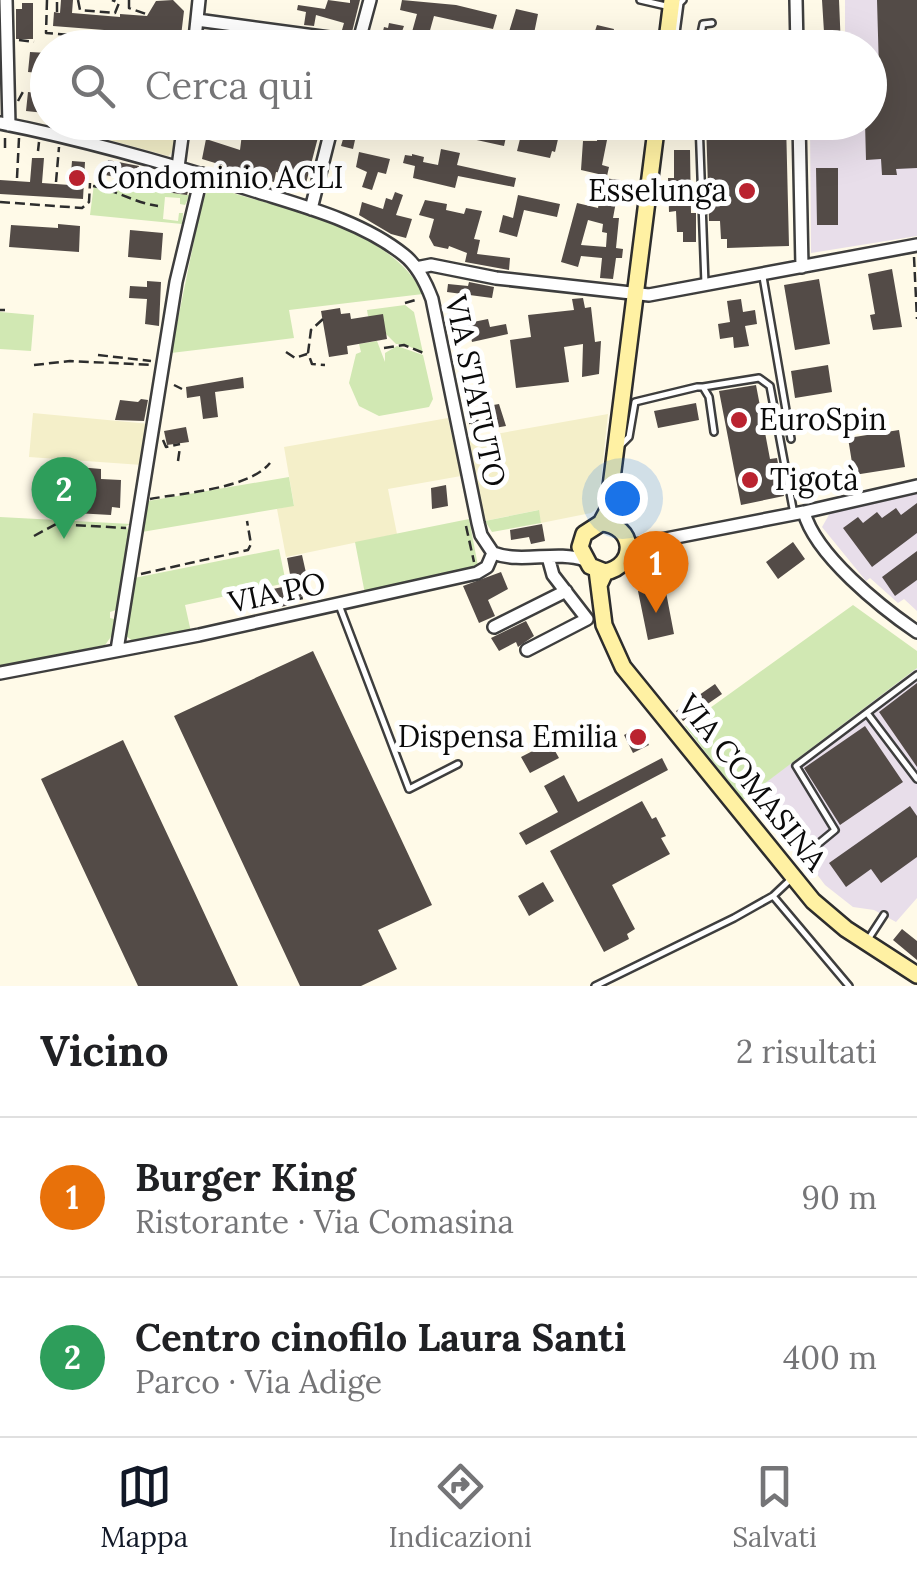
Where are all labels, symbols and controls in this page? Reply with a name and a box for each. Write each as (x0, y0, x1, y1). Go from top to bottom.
search box (30, 30, 887, 140)
icon: search (65, 58, 120, 113)
text: Cerca qui (145, 61, 313, 109)
place label: Condominio ACLI (97, 158, 344, 196)
marker: Condominio ACLI (66, 167, 88, 189)
place label: Esselunga (588, 171, 727, 210)
marker: Esselunga (736, 180, 758, 202)
street label: VIA STATUTO (437, 291, 515, 490)
place label: EuroSpin (759, 400, 887, 438)
marker: EuroSpin (728, 409, 750, 431)
pin: 2 (32, 456, 96, 539)
place label: Tigotà (770, 460, 859, 499)
marker: Tigotà (739, 469, 761, 491)
your location (597, 473, 648, 524)
pin: 1 (624, 530, 688, 613)
street label: VIA PO (224, 563, 329, 621)
street label: VIA COMASINA (669, 686, 836, 879)
place label: Dispensa Emilia (398, 717, 618, 755)
marker: Dispensa Emilia (627, 726, 649, 748)
text: Vicino (40, 1024, 168, 1078)
text: 2 risultati (736, 1031, 877, 1072)
text: Burger King (135, 1153, 356, 1201)
text: 1 (66, 1177, 79, 1218)
text: 90 m (802, 1177, 877, 1218)
text: Ristorante · Via Comasina (135, 1201, 514, 1242)
text: Centro cinofilo Laura Santi (135, 1313, 626, 1361)
text: 2 (64, 1337, 81, 1378)
text: 400 m (783, 1337, 877, 1378)
text: Parco · Via Adige (135, 1361, 382, 1402)
tab: Mappa (100, 1459, 188, 1555)
tab: Indicazioni (388, 1459, 532, 1555)
tab: Salvati (732, 1459, 817, 1555)

